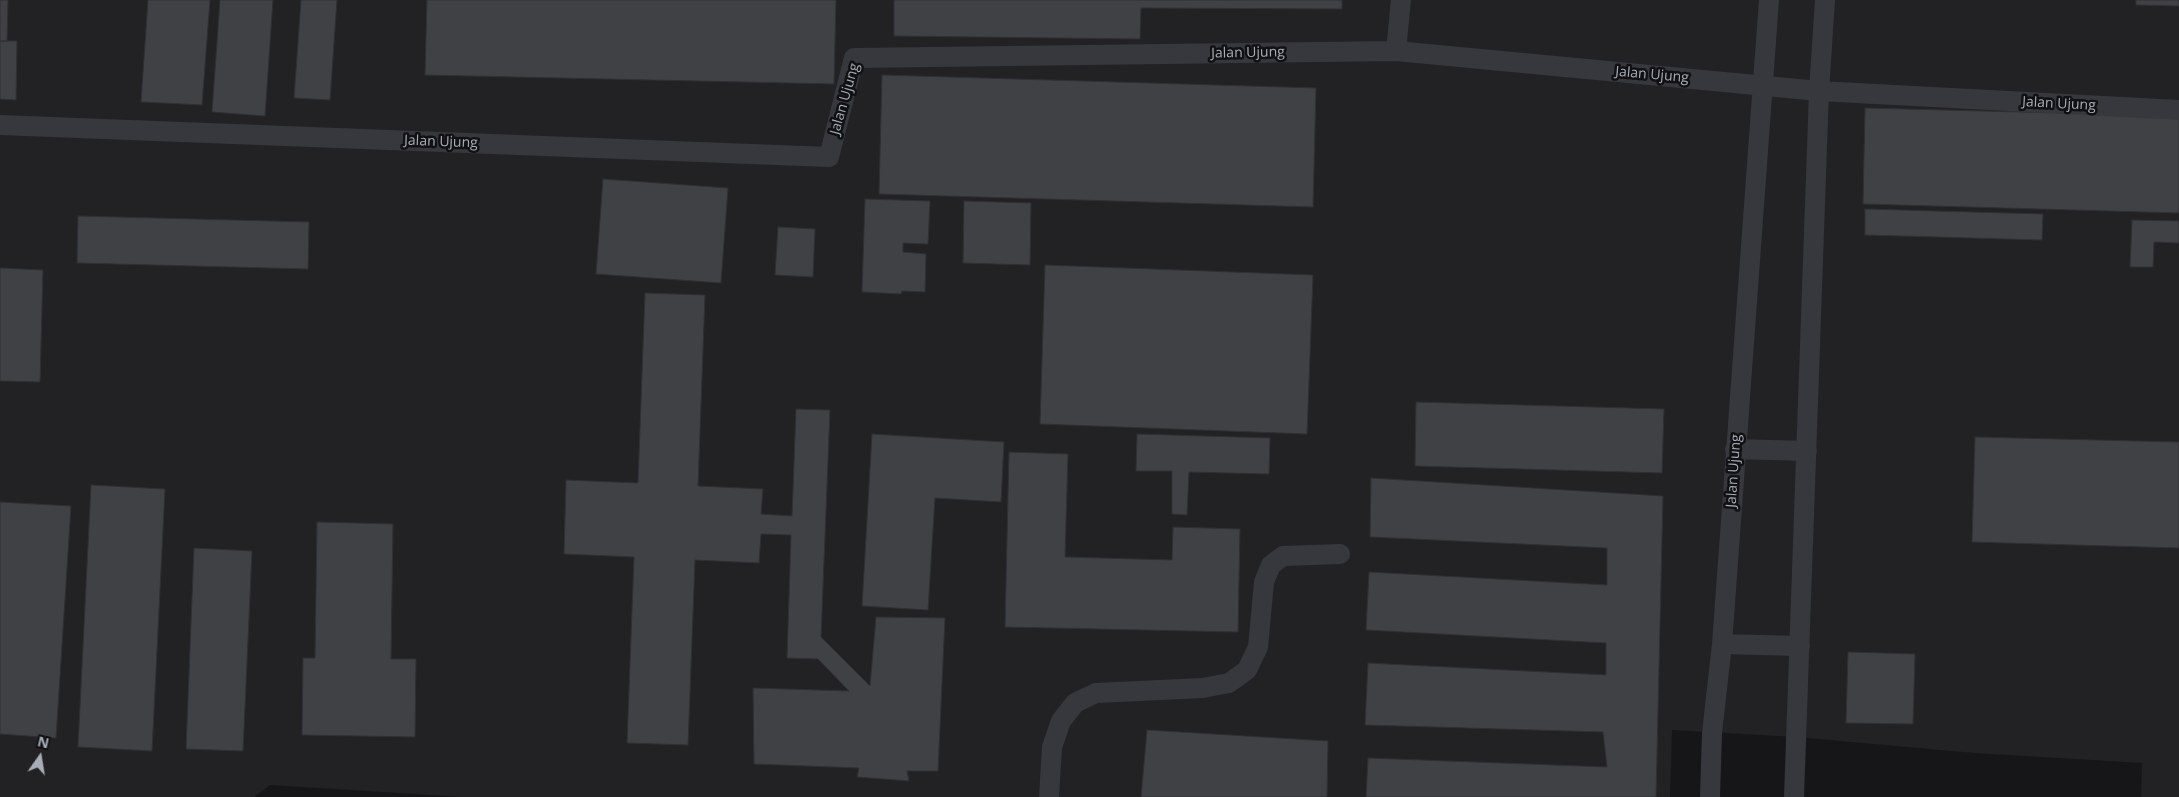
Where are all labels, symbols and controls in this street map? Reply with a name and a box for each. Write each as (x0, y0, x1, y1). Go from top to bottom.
street label: Jalan Ujung (1211, 44, 1285, 62)
street label: Jalan Ujung (827, 61, 863, 137)
street label: Jalan Ujung (1615, 63, 1689, 87)
street label: Jalan Ujung (2022, 94, 2096, 114)
street label: Jalan Ujung (404, 132, 478, 152)
street label: Jalan Ujung (1723, 434, 1745, 508)
text: N (36, 731, 51, 752)
north arrow (15, 732, 65, 782)

